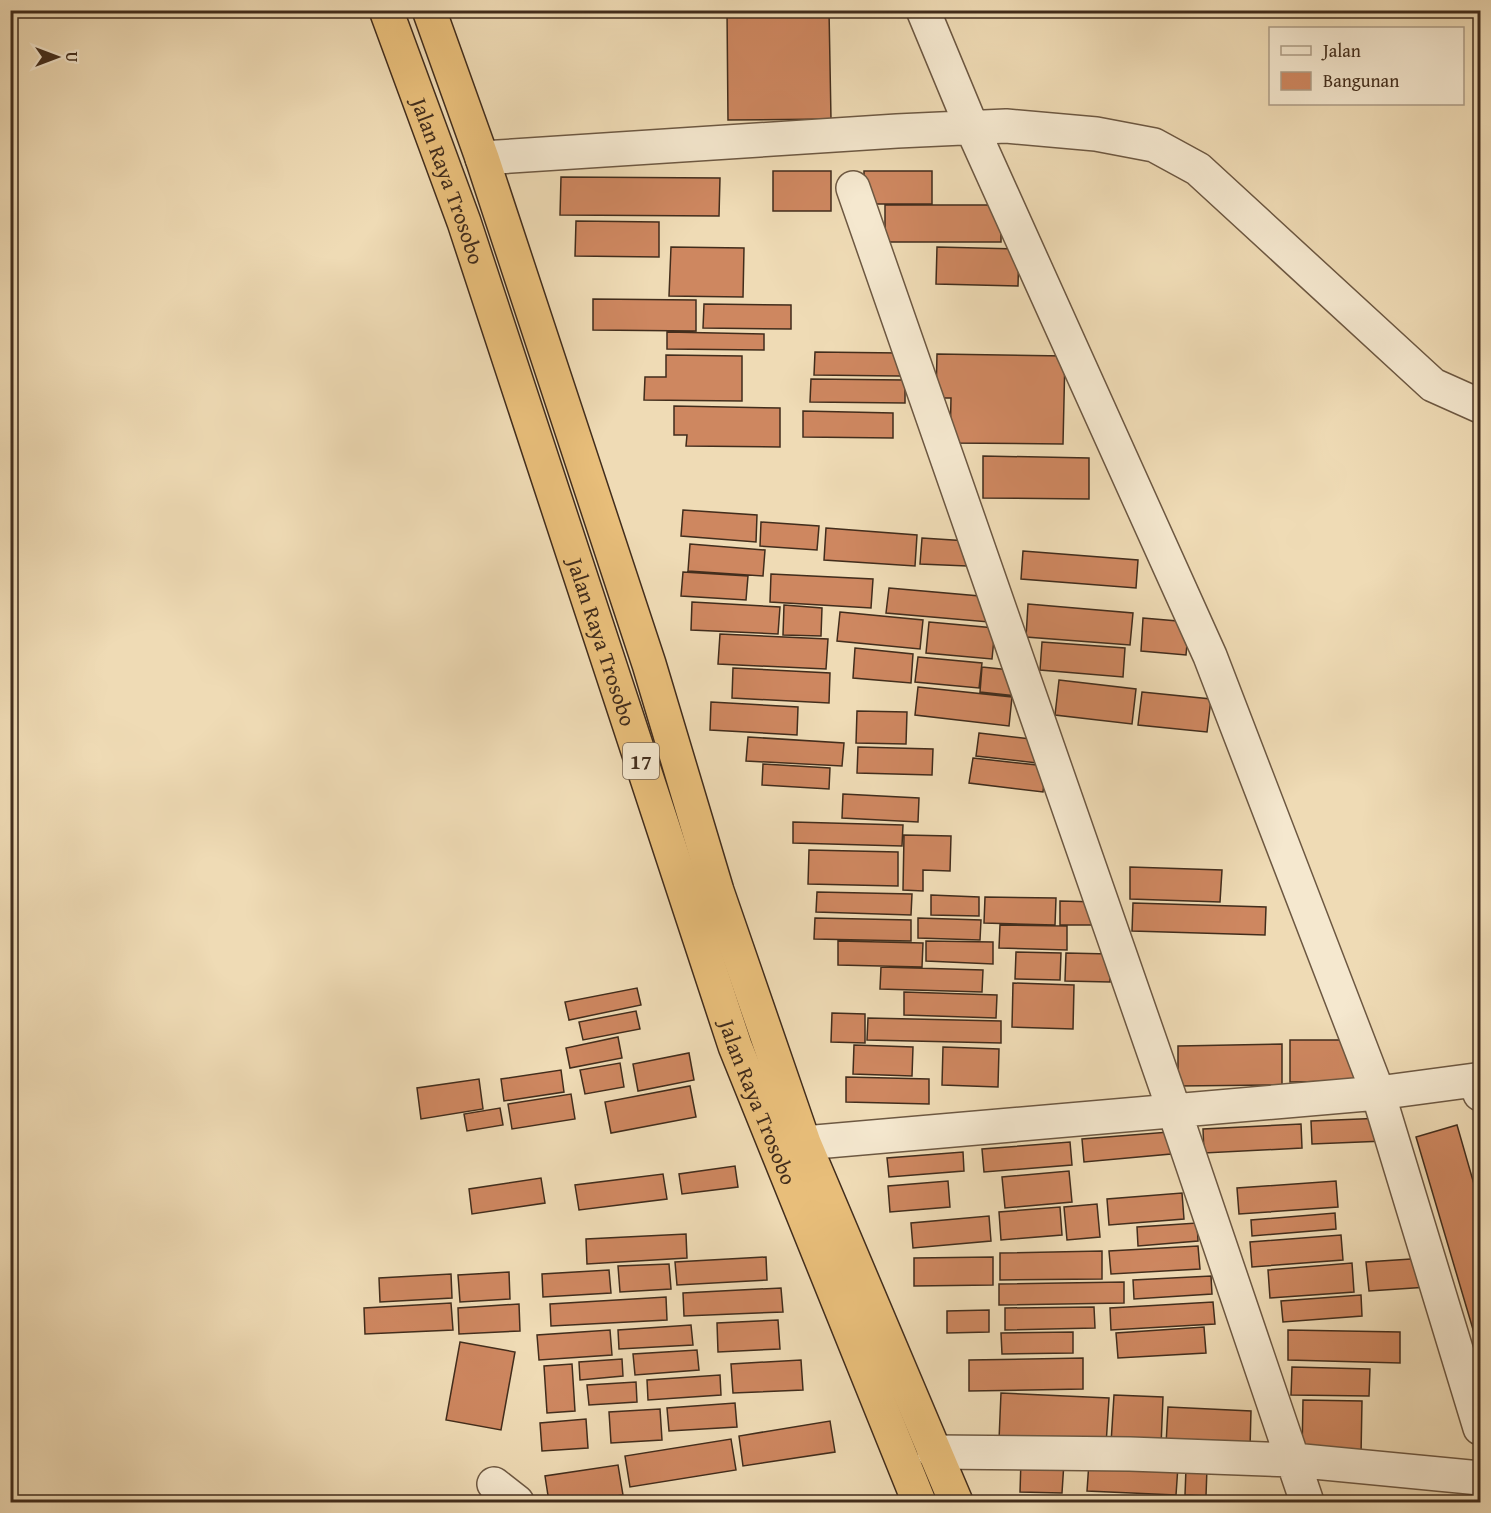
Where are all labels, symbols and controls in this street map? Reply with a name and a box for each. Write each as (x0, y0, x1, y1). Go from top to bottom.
north arrow (27, 27, 87, 87)
legend (1269, 27, 1464, 105)
text: Jalan (1321, 37, 1361, 64)
text: U (60, 52, 84, 63)
text: Bangunan (1323, 67, 1399, 94)
street label: Jalan Raya Trosobo (403, 90, 493, 268)
street label: Jalan Raya Trosobo (559, 551, 645, 730)
road number: 17 (623, 743, 659, 779)
street label: Jalan Raya Trosobo (710, 1013, 805, 1189)

